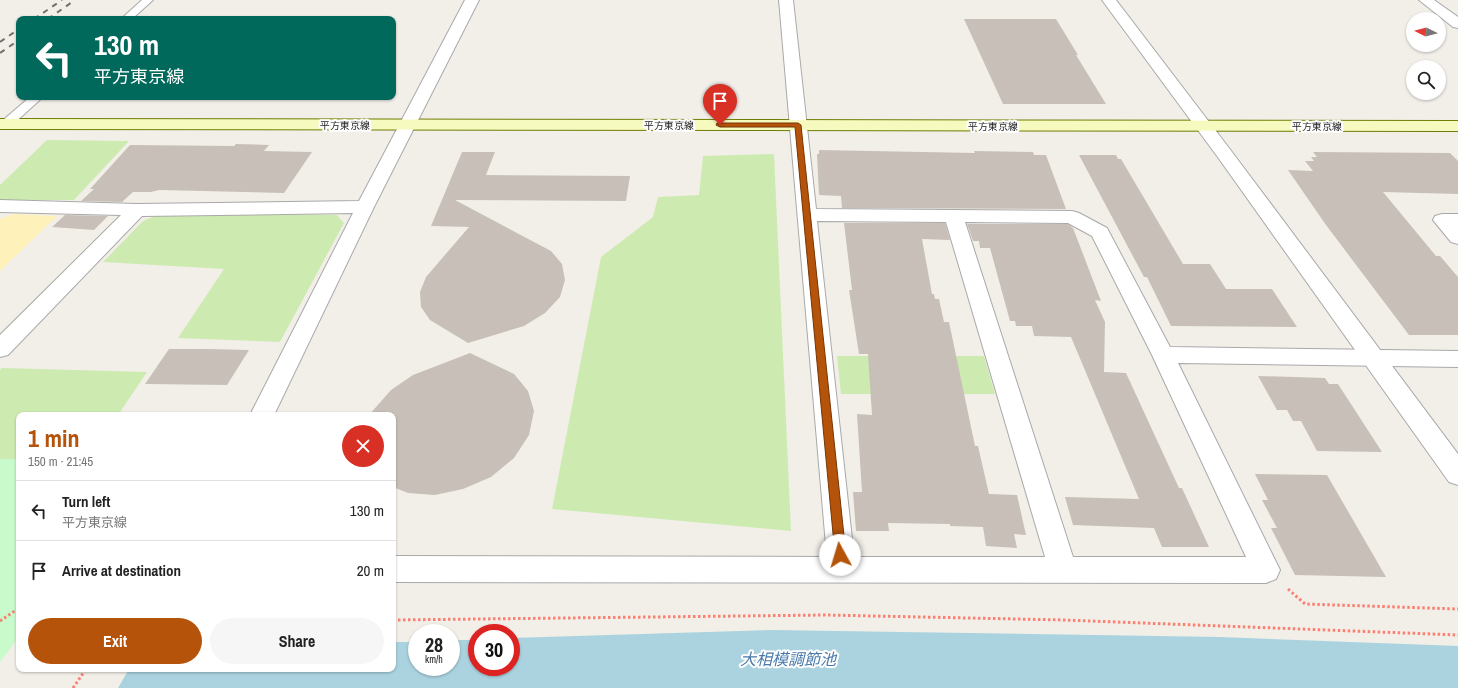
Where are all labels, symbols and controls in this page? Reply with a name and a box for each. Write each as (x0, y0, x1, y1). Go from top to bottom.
north arrow (1406, 12, 1446, 52)
map controls (1406, 12, 1446, 100)
text: 130 m (94, 26, 159, 64)
icon: left (28, 32, 80, 84)
button: search (1406, 60, 1446, 100)
text: 平方東京線 (94, 64, 184, 89)
pin (703, 84, 737, 125)
icon: arrive (709, 90, 731, 112)
street label: 平方東京線 (320, 119, 370, 132)
street label: 平方東京線 (644, 119, 694, 132)
street label: 平方東京線 (968, 120, 1018, 133)
street label: 平方東京線 (1292, 120, 1342, 133)
text: 1 min (28, 422, 79, 454)
button: close (342, 425, 384, 467)
text: 150 m · 21:45 (28, 453, 93, 470)
text: Turn left (62, 491, 110, 512)
icon: left (28, 500, 50, 522)
text: 130 m (350, 500, 384, 521)
text: 平方東京線 (62, 514, 127, 531)
position arrow (819, 534, 861, 576)
icon: arrive (28, 560, 50, 582)
text: Arrive at destination (62, 560, 181, 581)
text: 20 m (357, 560, 384, 581)
button: Exit (28, 618, 202, 664)
button: Share (210, 618, 384, 664)
speed limit sign: 30 (468, 624, 520, 676)
text: 28 (425, 631, 443, 658)
water label: 大相模調節池 (740, 648, 838, 670)
text: km/h (425, 653, 443, 666)

